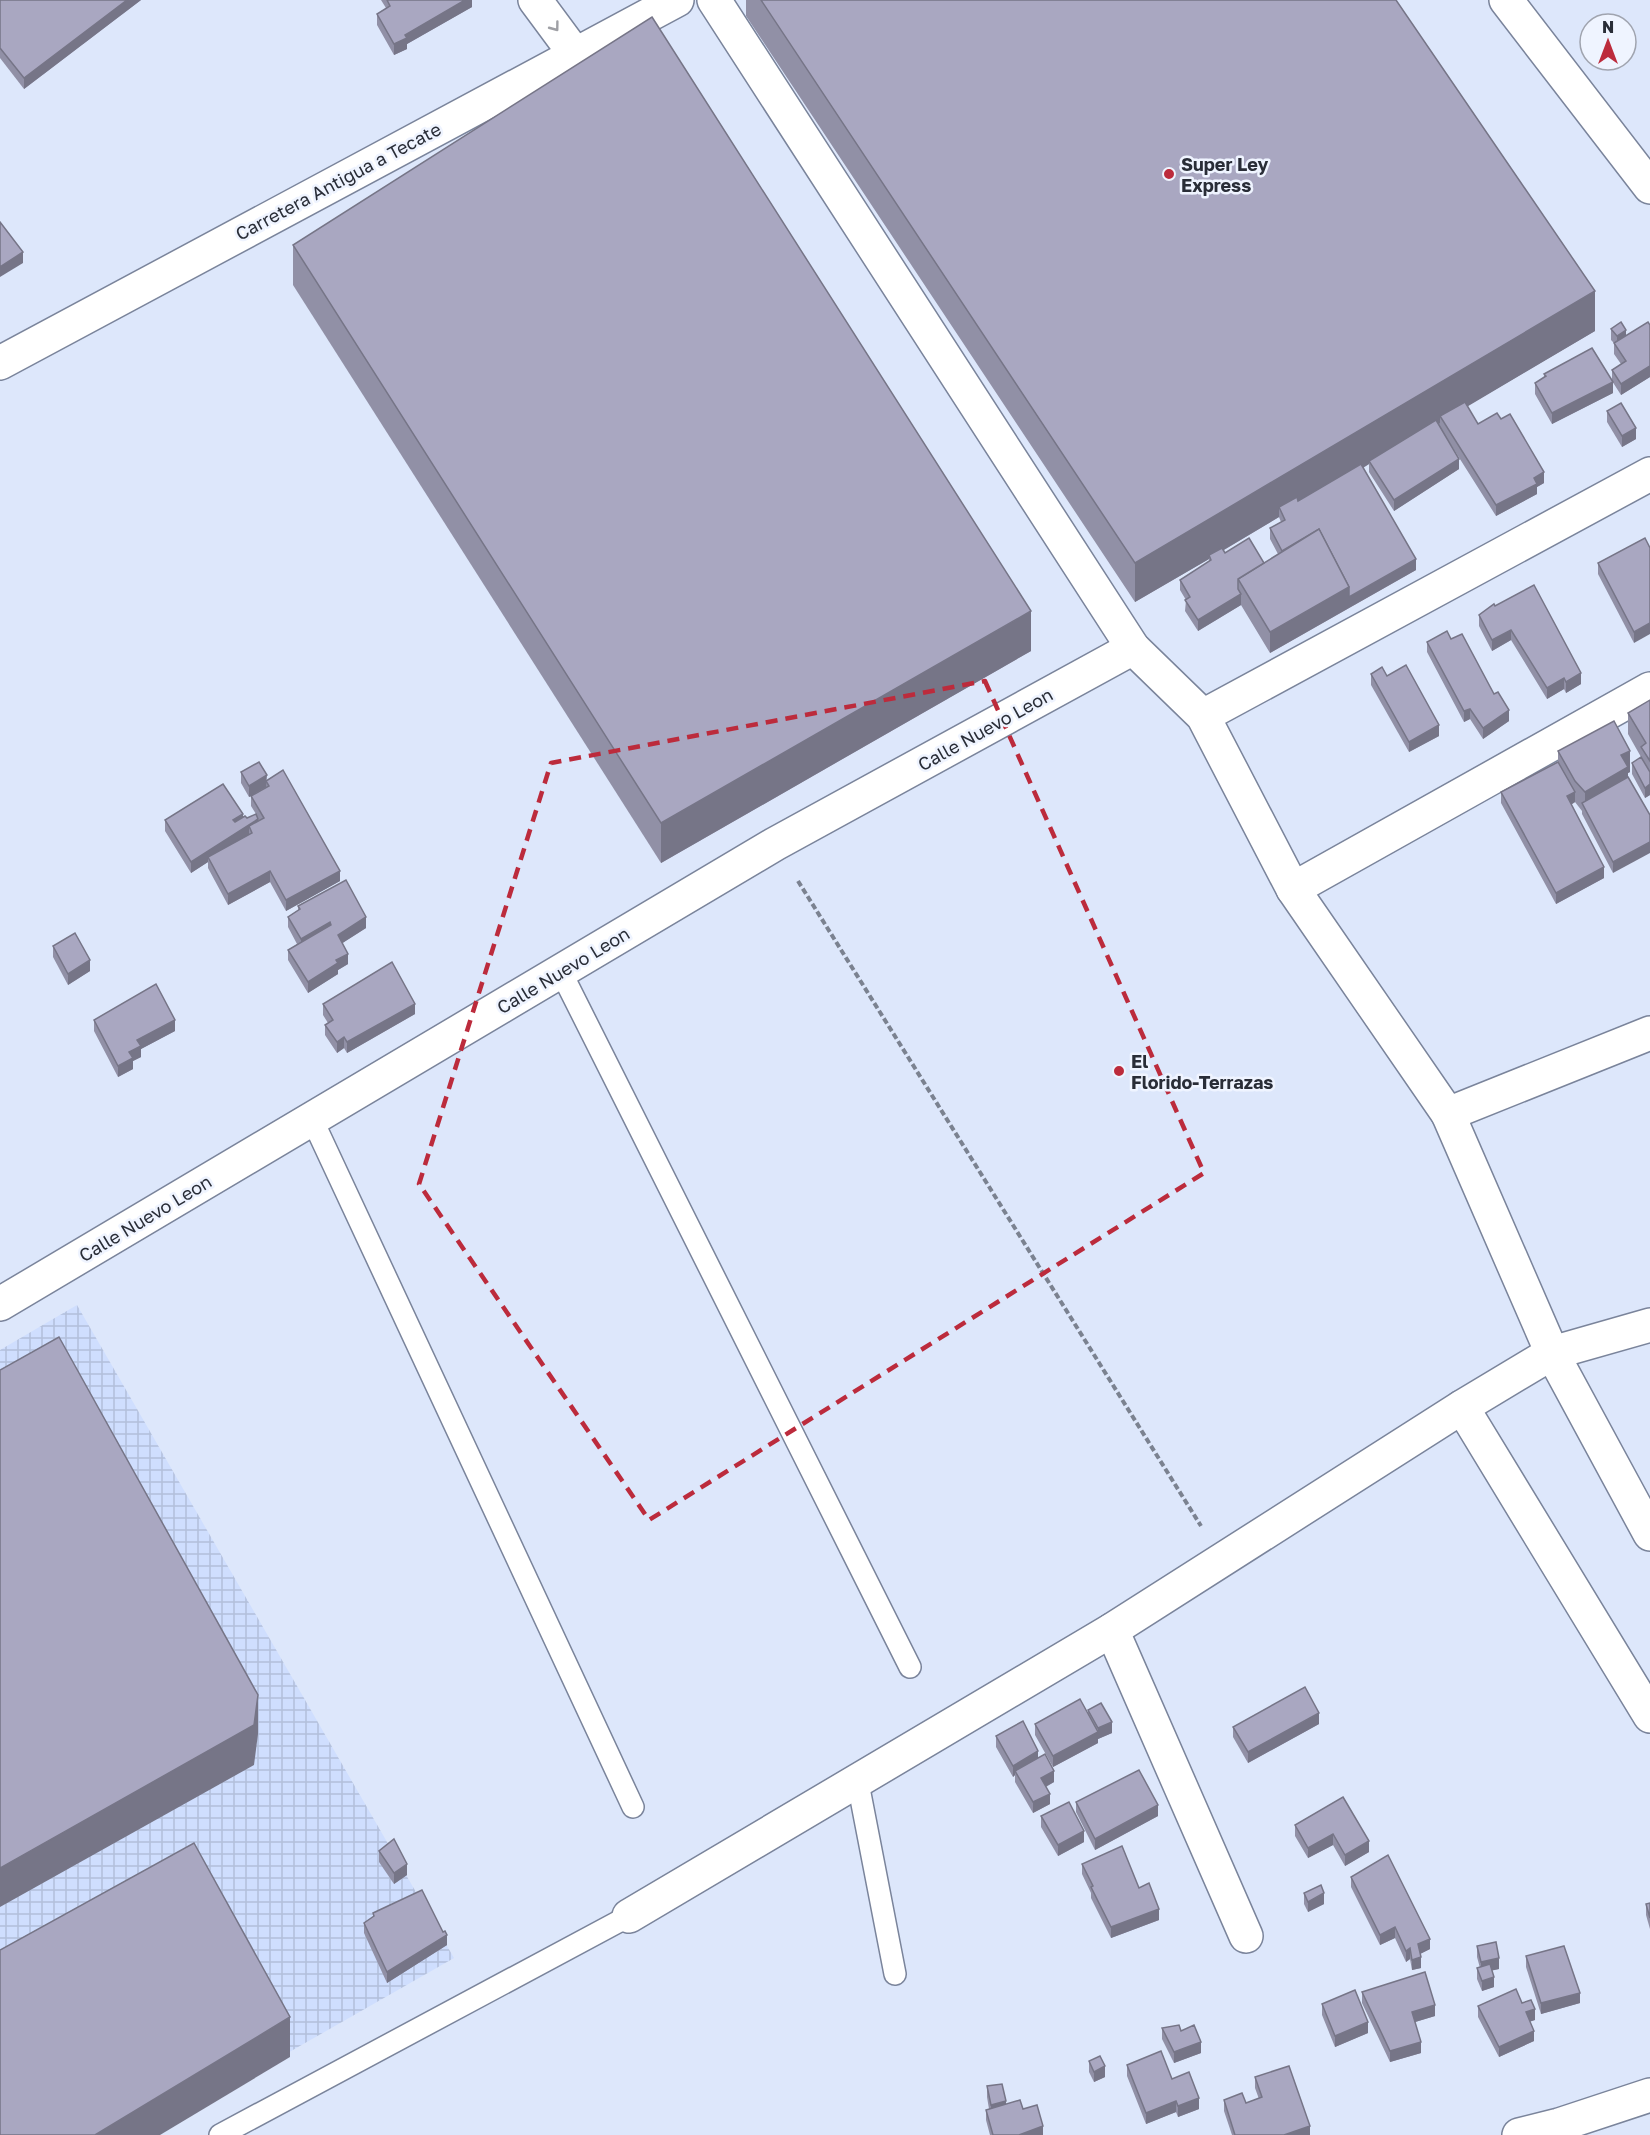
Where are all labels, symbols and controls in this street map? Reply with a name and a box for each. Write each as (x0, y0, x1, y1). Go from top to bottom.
north arrow (1578, 12, 1638, 72)
text: N (1602, 17, 1614, 37)
one-way arrow (548, 21, 559, 32)
street label: Carretera Antigua a Tecate (231, 117, 445, 245)
place label: Super Ley Express (1181, 153, 1269, 196)
marker: Super Ley Express (1162, 167, 1176, 181)
street label: Calle Nuevo Leon (914, 683, 1056, 775)
street label: Calle Nuevo Leon (493, 922, 633, 1018)
place label: El Florido-Terrazas (1131, 1050, 1273, 1093)
marker: El Florido-Terrazas (1112, 1064, 1126, 1078)
street label: Calle Nuevo Leon (75, 1170, 215, 1266)

